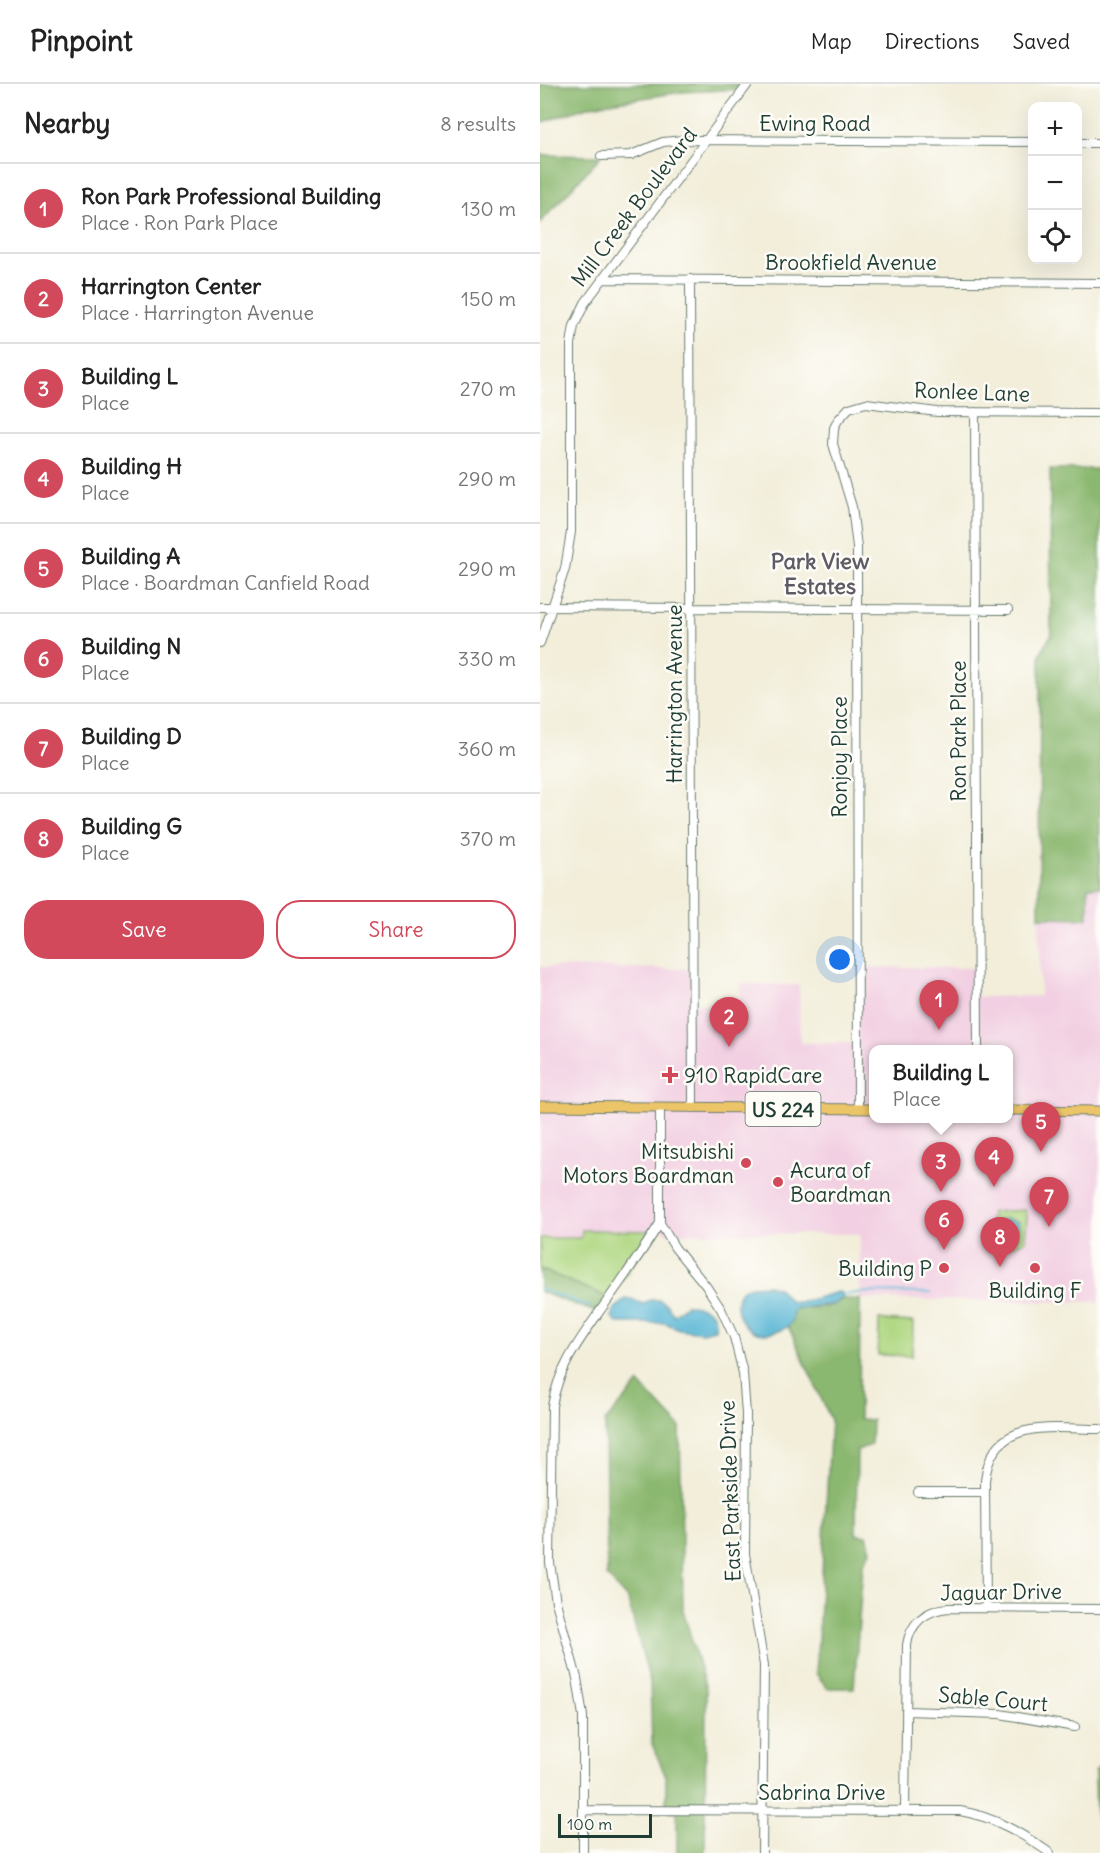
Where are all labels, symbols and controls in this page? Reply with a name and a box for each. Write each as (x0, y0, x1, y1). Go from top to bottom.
text: Pinpoint (30, 23, 133, 59)
text: Map (811, 28, 852, 55)
text: Directions (885, 28, 979, 55)
text: Saved (1012, 28, 1070, 55)
map controls (1028, 102, 1082, 264)
button: + (1028, 102, 1082, 156)
text: Nearby (24, 107, 110, 140)
street label: Ewing Road (759, 110, 871, 137)
text: 8 results (440, 111, 516, 136)
street label: Mill Creek Boulevard (565, 122, 703, 292)
button: − (1028, 156, 1082, 210)
text: Ron Park Professional Building (81, 182, 381, 210)
text: 1 (40, 196, 47, 221)
text: 130 m (461, 196, 516, 221)
text: Place · Ron Park Place (81, 210, 278, 235)
button: locate (1028, 210, 1082, 264)
street label: Brookfield Avenue (765, 249, 937, 276)
text: Harrington Center (81, 272, 261, 300)
text: 2 (38, 286, 49, 311)
text: 150 m (461, 286, 516, 311)
text: Place · Harrington Avenue (81, 300, 314, 325)
text: Building L (81, 362, 178, 390)
text: 3 (38, 376, 49, 401)
text: 270 m (460, 376, 516, 401)
street label: Ronlee Lane (913, 376, 1031, 408)
text: Place (81, 390, 129, 415)
text: Building H (81, 452, 182, 480)
text: 4 (38, 466, 49, 491)
text: 290 m (458, 466, 516, 491)
text: Place (81, 480, 129, 505)
text: Building A (81, 542, 180, 570)
district label: Park View Estates (771, 547, 870, 600)
text: 5 (38, 556, 49, 581)
text: 290 m (458, 556, 516, 581)
text: Place · Boardman Canfield Road (81, 570, 370, 595)
street label: Harrington Avenue (661, 604, 688, 784)
text: Building N (81, 632, 181, 660)
text: 6 (38, 646, 49, 671)
text: 330 m (458, 646, 516, 671)
text: Place (81, 660, 129, 685)
street label: Ron Park Place (945, 660, 972, 802)
street label: Ronjoy Place (826, 696, 853, 818)
text: Building D (81, 722, 182, 750)
text: 7 (39, 736, 48, 761)
text: 360 m (458, 736, 516, 761)
text: Place (81, 750, 129, 775)
text: Building G (81, 812, 182, 840)
text: 8 (38, 826, 49, 851)
text: 370 m (459, 826, 516, 851)
text: Place (81, 840, 129, 865)
button: Save (24, 900, 264, 959)
button: Share (276, 900, 516, 959)
your location (825, 945, 854, 974)
pin: 1 (920, 980, 958, 1030)
pin: 2 (710, 998, 748, 1047)
popup (869, 1045, 1013, 1123)
text: Building L (892, 1058, 990, 1086)
place label: 910 RapidCare (684, 1062, 822, 1089)
marker: 910 RapidCare (661, 1066, 679, 1084)
text: Place (892, 1086, 941, 1111)
road number: US 224 (746, 1092, 820, 1126)
pin: 5 (1022, 1102, 1060, 1152)
place label: Mitsubishi Motors Boardman (563, 1138, 734, 1189)
pin: 4 (974, 1138, 1014, 1187)
pin: 3 (922, 1142, 960, 1192)
marker: Mitsubishi Motors Boardman (739, 1156, 753, 1170)
place label: Acura of Boardman (790, 1157, 891, 1208)
marker: Acura of Boardman (771, 1175, 785, 1189)
pin: 7 (1030, 1178, 1068, 1227)
pin: 6 (924, 1200, 964, 1250)
pin: 8 (980, 1218, 1020, 1267)
place label: Building P (838, 1255, 932, 1282)
marker: Building P (937, 1261, 951, 1275)
marker: Building F (1028, 1261, 1042, 1275)
place label: Building F (988, 1277, 1082, 1304)
street label: East Parkside Drive (713, 1400, 747, 1582)
street label: Jaguar Drive (940, 1577, 1062, 1607)
street label: Sable Court (937, 1681, 1049, 1717)
street label: Sabrina Drive (758, 1779, 886, 1806)
scale bar (558, 1811, 652, 1838)
text: 100 m (567, 1814, 612, 1834)

